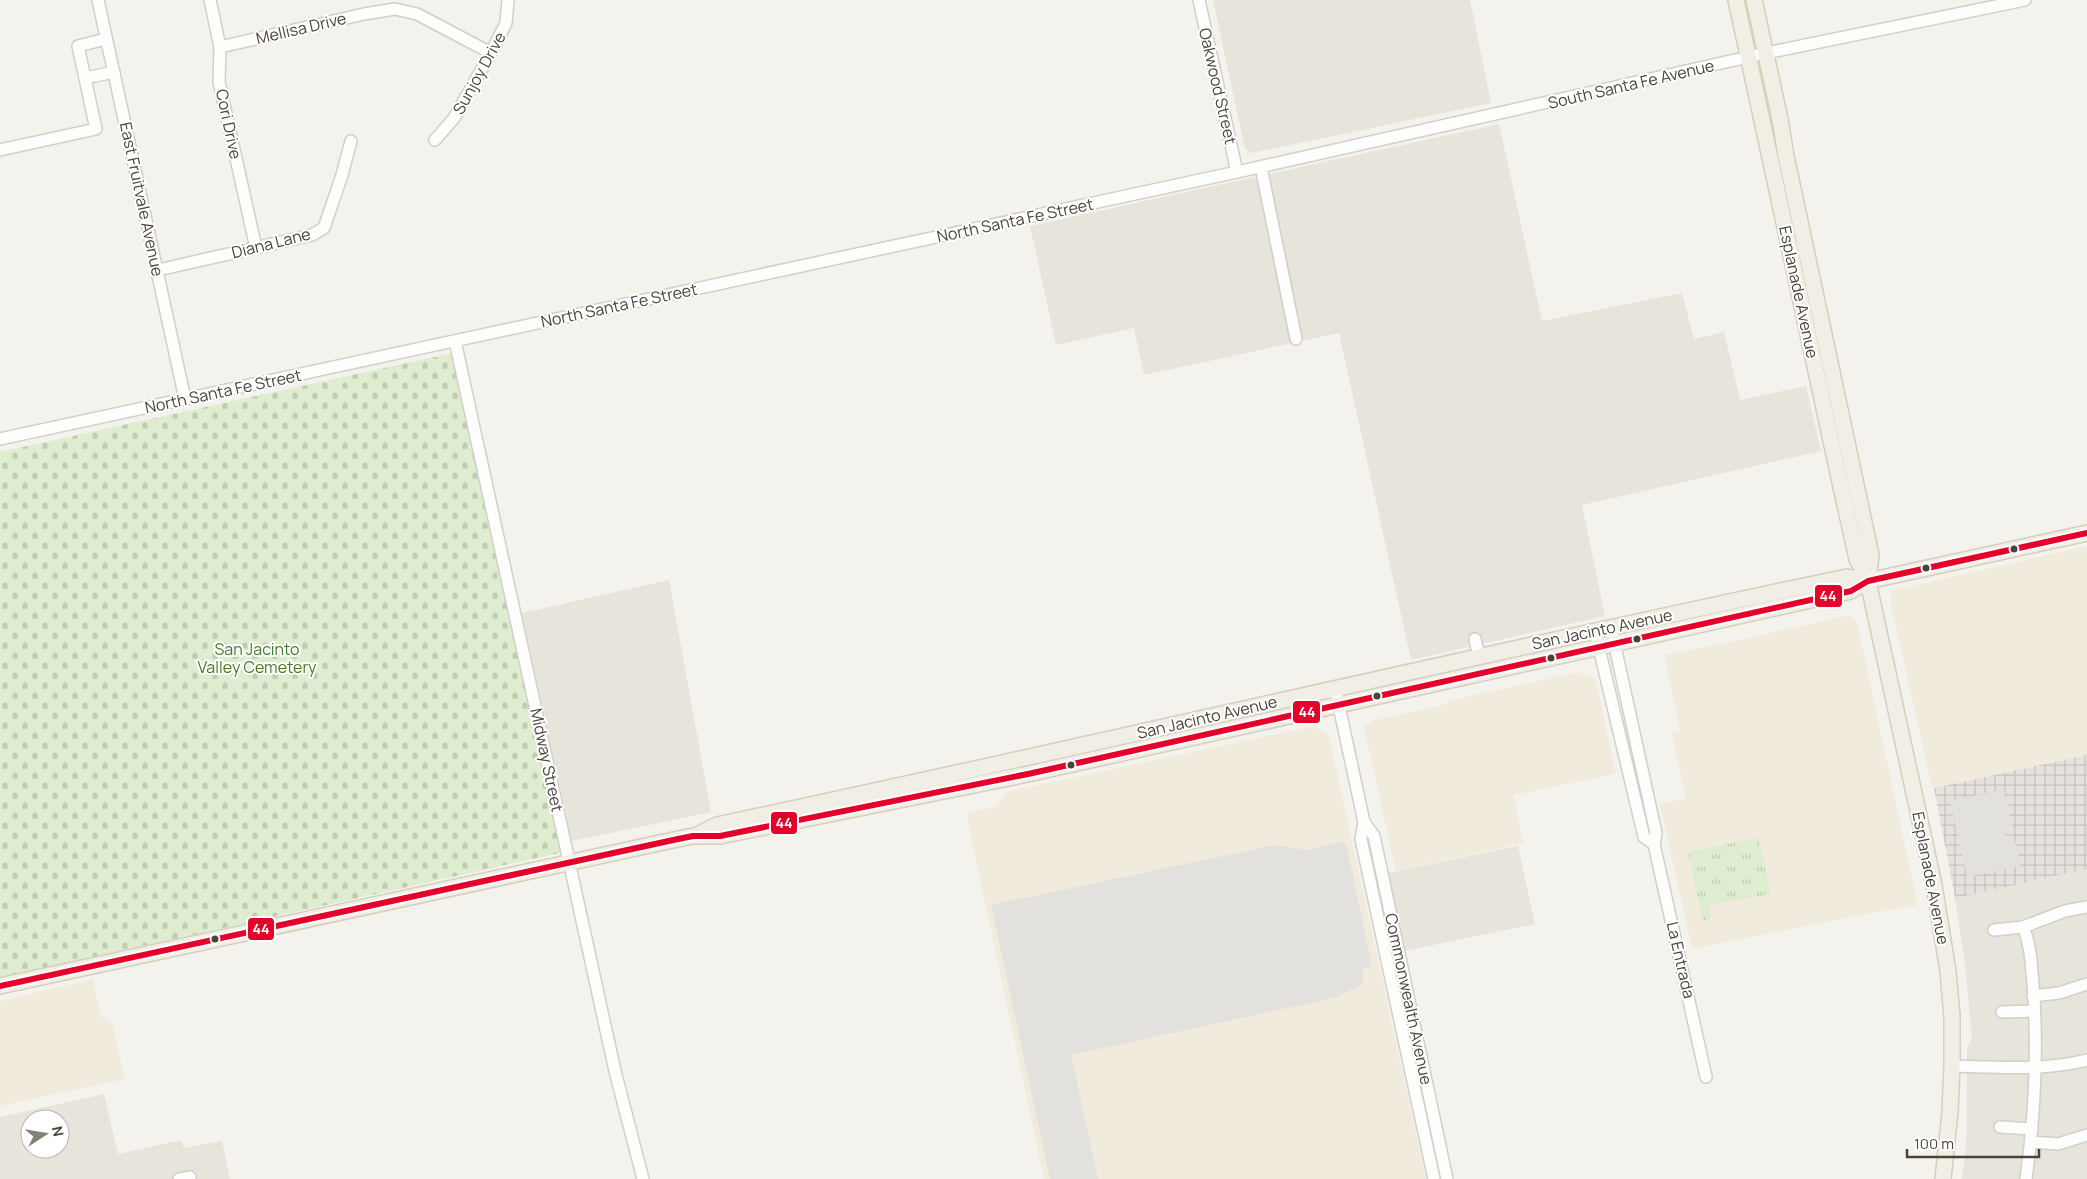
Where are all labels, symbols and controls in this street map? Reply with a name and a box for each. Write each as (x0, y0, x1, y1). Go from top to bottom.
street label: Mellisa Drive (254, 7, 348, 49)
street label: Oakwood Street (1194, 26, 1242, 146)
street label: Sunjoy Drive (447, 28, 511, 118)
street label: South Santa Fe Avenue (1546, 54, 1716, 114)
street label: Cori Drive (211, 87, 247, 161)
street label: East Fruitvale Avenue (115, 120, 169, 278)
street label: North Santa Fe Street (935, 193, 1095, 247)
street label: Diana Lane (229, 223, 313, 263)
street label: Esplanade Avenue (1774, 224, 1824, 360)
street label: North Santa Fe Street (539, 278, 699, 332)
street label: North Santa Fe Street (143, 364, 303, 418)
unlabelled marker (2009, 544, 2019, 554)
unlabelled marker (1921, 563, 1931, 573)
line badge: 44 (1814, 584, 1843, 608)
text: 44 (1820, 586, 1836, 605)
street label: San Jacinto Avenue (1530, 603, 1674, 655)
unlabelled marker (1632, 634, 1642, 644)
park label: San Jacinto Valley Cemetery (197, 638, 317, 678)
unlabelled marker (1546, 653, 1556, 663)
street label: San Jacinto Avenue (1135, 690, 1279, 744)
unlabelled marker (1372, 691, 1382, 701)
line badge: 44 (1292, 700, 1321, 724)
text: 44 (1299, 702, 1315, 721)
street label: Midway Street (525, 706, 569, 814)
unlabelled marker (1066, 760, 1076, 770)
street label: Esplanade Avenue (1907, 810, 1955, 946)
line badge: 44 (770, 811, 798, 835)
text: 44 (776, 813, 792, 832)
street label: Commonwealth Avenue (1380, 911, 1438, 1087)
line badge: 44 (247, 917, 275, 941)
text: 44 (253, 919, 269, 938)
street label: La Entrada (1662, 920, 1700, 1000)
unlabelled marker (210, 934, 220, 944)
north arrow (20, 1109, 70, 1159)
text: N (48, 1124, 69, 1138)
scale bar (1907, 1126, 2040, 1158)
text: 100 m (1914, 1133, 1954, 1154)

